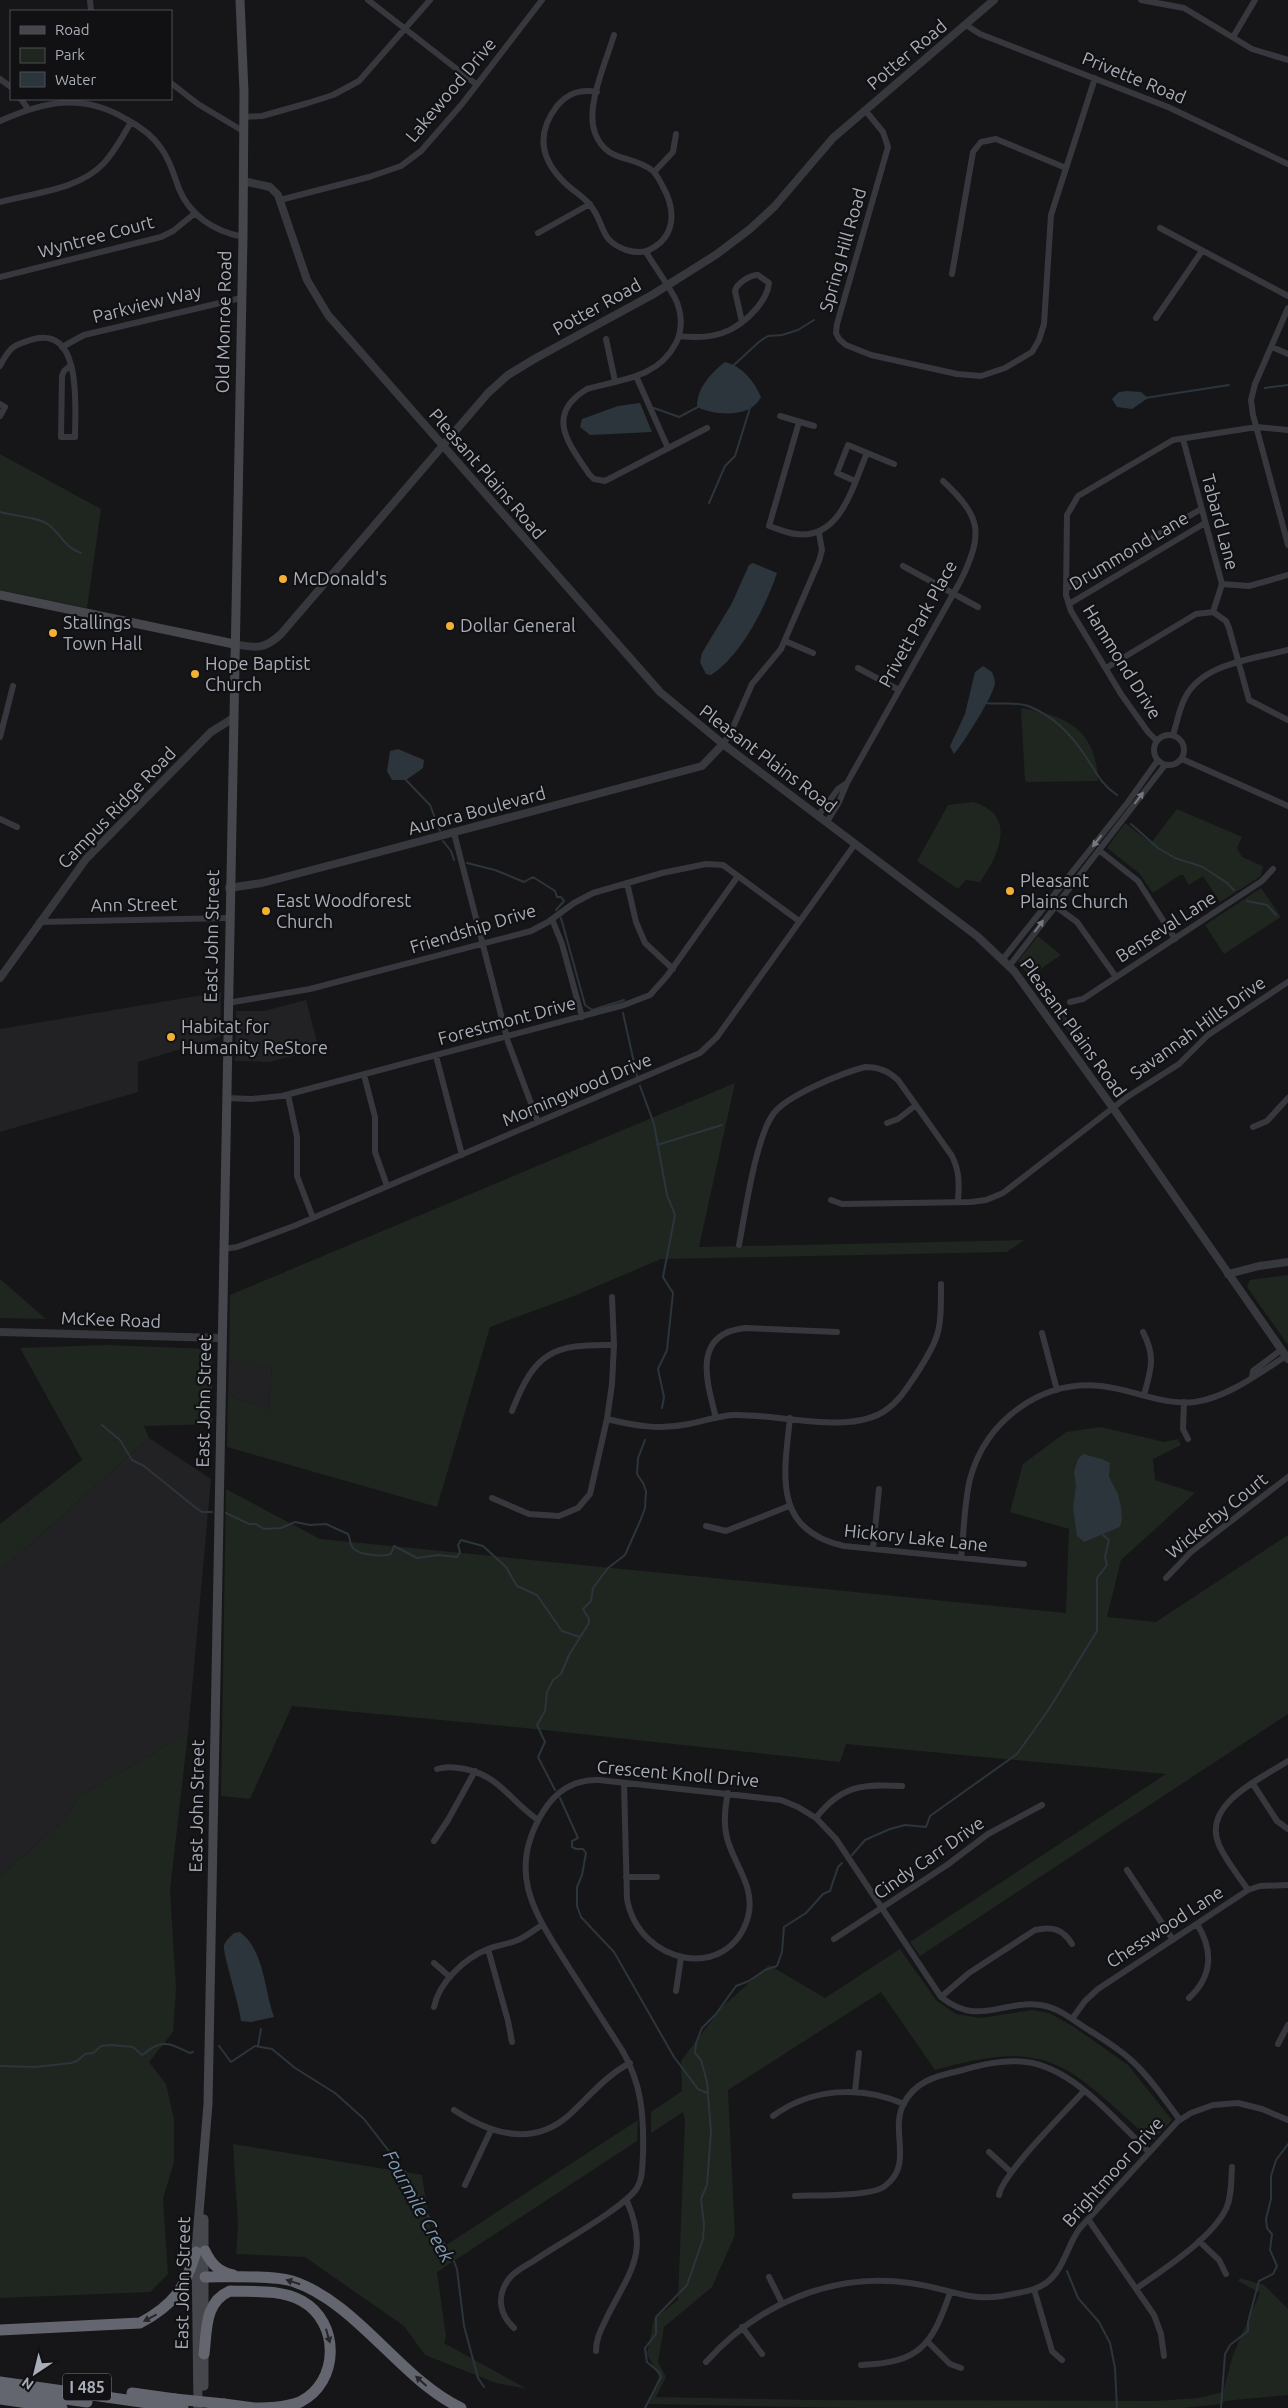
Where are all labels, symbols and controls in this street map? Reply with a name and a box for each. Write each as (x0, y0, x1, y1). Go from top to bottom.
legend (10, 10, 172, 100)
street label: Potter Road (863, 15, 950, 93)
text: Road (55, 21, 90, 38)
street label: Lakewood Drive (401, 33, 499, 145)
text: Park (55, 46, 85, 63)
street label: Privette Road (1080, 47, 1189, 107)
text: Water (55, 71, 96, 88)
street label: Spring Hill Road (815, 186, 869, 314)
street label: Wyntree Court (36, 211, 156, 261)
street label: Old Monroe Road (212, 250, 234, 393)
street label: Potter Road (549, 274, 644, 339)
street label: Parkview Way (90, 280, 203, 326)
street label: Pleasant Plains Road (426, 404, 550, 543)
street label: Tabard Lane (1199, 472, 1243, 572)
street label: Drummond Lane (1065, 507, 1191, 593)
street label: Privett Park Place (874, 557, 960, 690)
place label: McDonald's (293, 568, 387, 588)
marker: McDonald's (277, 573, 289, 585)
street label: Hammond Drive (1080, 601, 1166, 722)
place label: Stallings Town Hall (63, 612, 143, 653)
place label: Dollar General (460, 615, 576, 635)
marker: Dollar General (444, 620, 456, 632)
marker: Stallings Town Hall (47, 627, 59, 639)
place label: Hope Baptist Church (205, 653, 310, 694)
marker: Hope Baptist Church (189, 668, 201, 680)
street label: Pleasant Plains Road (696, 700, 841, 816)
street label: Campus Ridge Road (53, 743, 179, 872)
street label: Aurora Boulevard (406, 782, 548, 838)
one-way arrow (1134, 791, 1144, 805)
one-way arrow (1092, 834, 1103, 847)
street label: East John Street (200, 869, 222, 1002)
place label: Pleasant Plains Church (1020, 870, 1128, 911)
marker: Pleasant Plains Church (1004, 885, 1016, 897)
street label: Benseval Lane (1112, 886, 1219, 966)
place label: East Woodforest Church (276, 890, 411, 931)
street label: Ann Street (90, 893, 177, 915)
street label: Friendship Drive (407, 899, 538, 957)
marker: East Woodforest Church (260, 905, 272, 917)
one-way arrow (1034, 920, 1044, 933)
street label: Pleasant Plains Road (1017, 954, 1131, 1100)
street label: Savannah Hills Drive (1126, 972, 1269, 1083)
street label: Forestmont Drive (436, 992, 578, 1048)
place label: Habitat for Humanity ReStore (181, 1016, 328, 1057)
marker: Habitat for Humanity ReStore (165, 1031, 177, 1043)
street label: Morningwood Drive (499, 1049, 654, 1130)
street label: McKee Road (61, 1307, 161, 1331)
street label: East John Street (192, 1334, 214, 1467)
street label: Wickerby Court (1162, 1468, 1271, 1562)
street label: Hickory Lake Lane (843, 1520, 989, 1555)
street label: East John Street (185, 1739, 207, 1872)
street label: Crescent Knoll Drive (596, 1756, 760, 1790)
street label: Cindy Carr Drive (870, 1812, 987, 1903)
street label: Chesswood Lane (1102, 1881, 1227, 1971)
street label: Brightmoor Drive (1058, 2112, 1167, 2230)
water label: Fourmile Creek (379, 2146, 459, 2266)
street label: East John Street (171, 2216, 193, 2349)
one-way arrow (286, 2278, 301, 2286)
one-way arrow (142, 2314, 157, 2322)
one-way arrow (325, 2329, 333, 2344)
north arrow (10, 2348, 60, 2398)
text: N (19, 2374, 36, 2393)
road number: I 485 (63, 2374, 111, 2400)
one-way arrow (416, 2375, 428, 2387)

